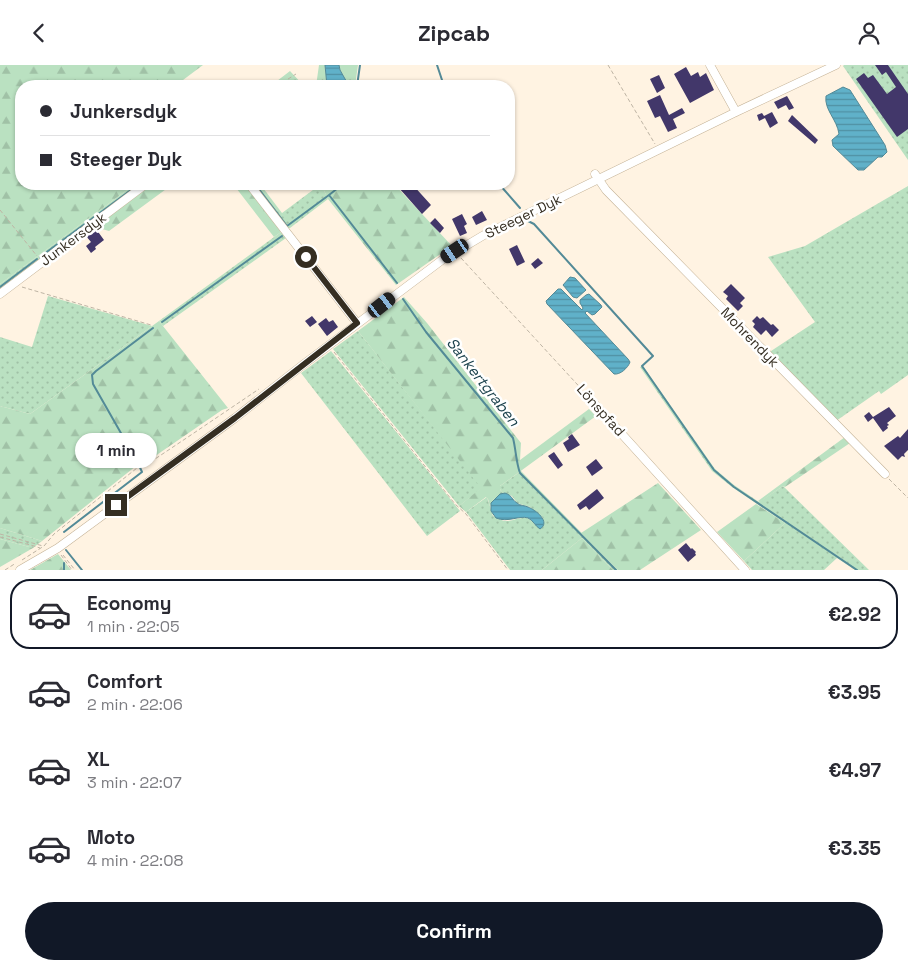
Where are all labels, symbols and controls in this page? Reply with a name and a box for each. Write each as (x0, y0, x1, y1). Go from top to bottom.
icon: back (25, 19, 53, 47)
text: Zipcab (418, 19, 490, 47)
icon: person (855, 19, 883, 47)
text: Junkersdyk (70, 99, 177, 124)
text: Steeger Dyk (70, 147, 182, 172)
street label: Steeger Dyk (482, 190, 565, 242)
street label: Junkersdyk (36, 208, 110, 270)
car (438, 236, 471, 266)
route start (295, 246, 317, 268)
car (365, 290, 398, 320)
street label: Mohrendyk (717, 303, 783, 371)
water label: Sankertgraben (443, 334, 524, 430)
street label: Lönspfad (573, 380, 629, 440)
callout: 1 min (75, 433, 157, 467)
text: 1 min (96, 440, 136, 461)
route end (105, 494, 127, 516)
text: Economy (87, 591, 171, 616)
icon: car (27, 592, 72, 637)
text: €2.92 (828, 602, 881, 627)
text: 1 min · 22:05 (87, 616, 180, 637)
text: Comfort (87, 669, 163, 694)
icon: car (27, 670, 72, 715)
text: €3.95 (828, 680, 881, 705)
text: 2 min · 22:06 (87, 694, 183, 715)
text: XL (87, 747, 110, 772)
icon: car (27, 748, 72, 793)
text: €4.97 (829, 758, 881, 783)
text: 3 min · 22:07 (87, 772, 182, 793)
text: Moto (87, 825, 135, 850)
icon: car (27, 826, 72, 871)
text: €3.35 (828, 836, 881, 861)
text: 4 min · 22:08 (87, 850, 183, 871)
button: Confirm (25, 902, 883, 960)

